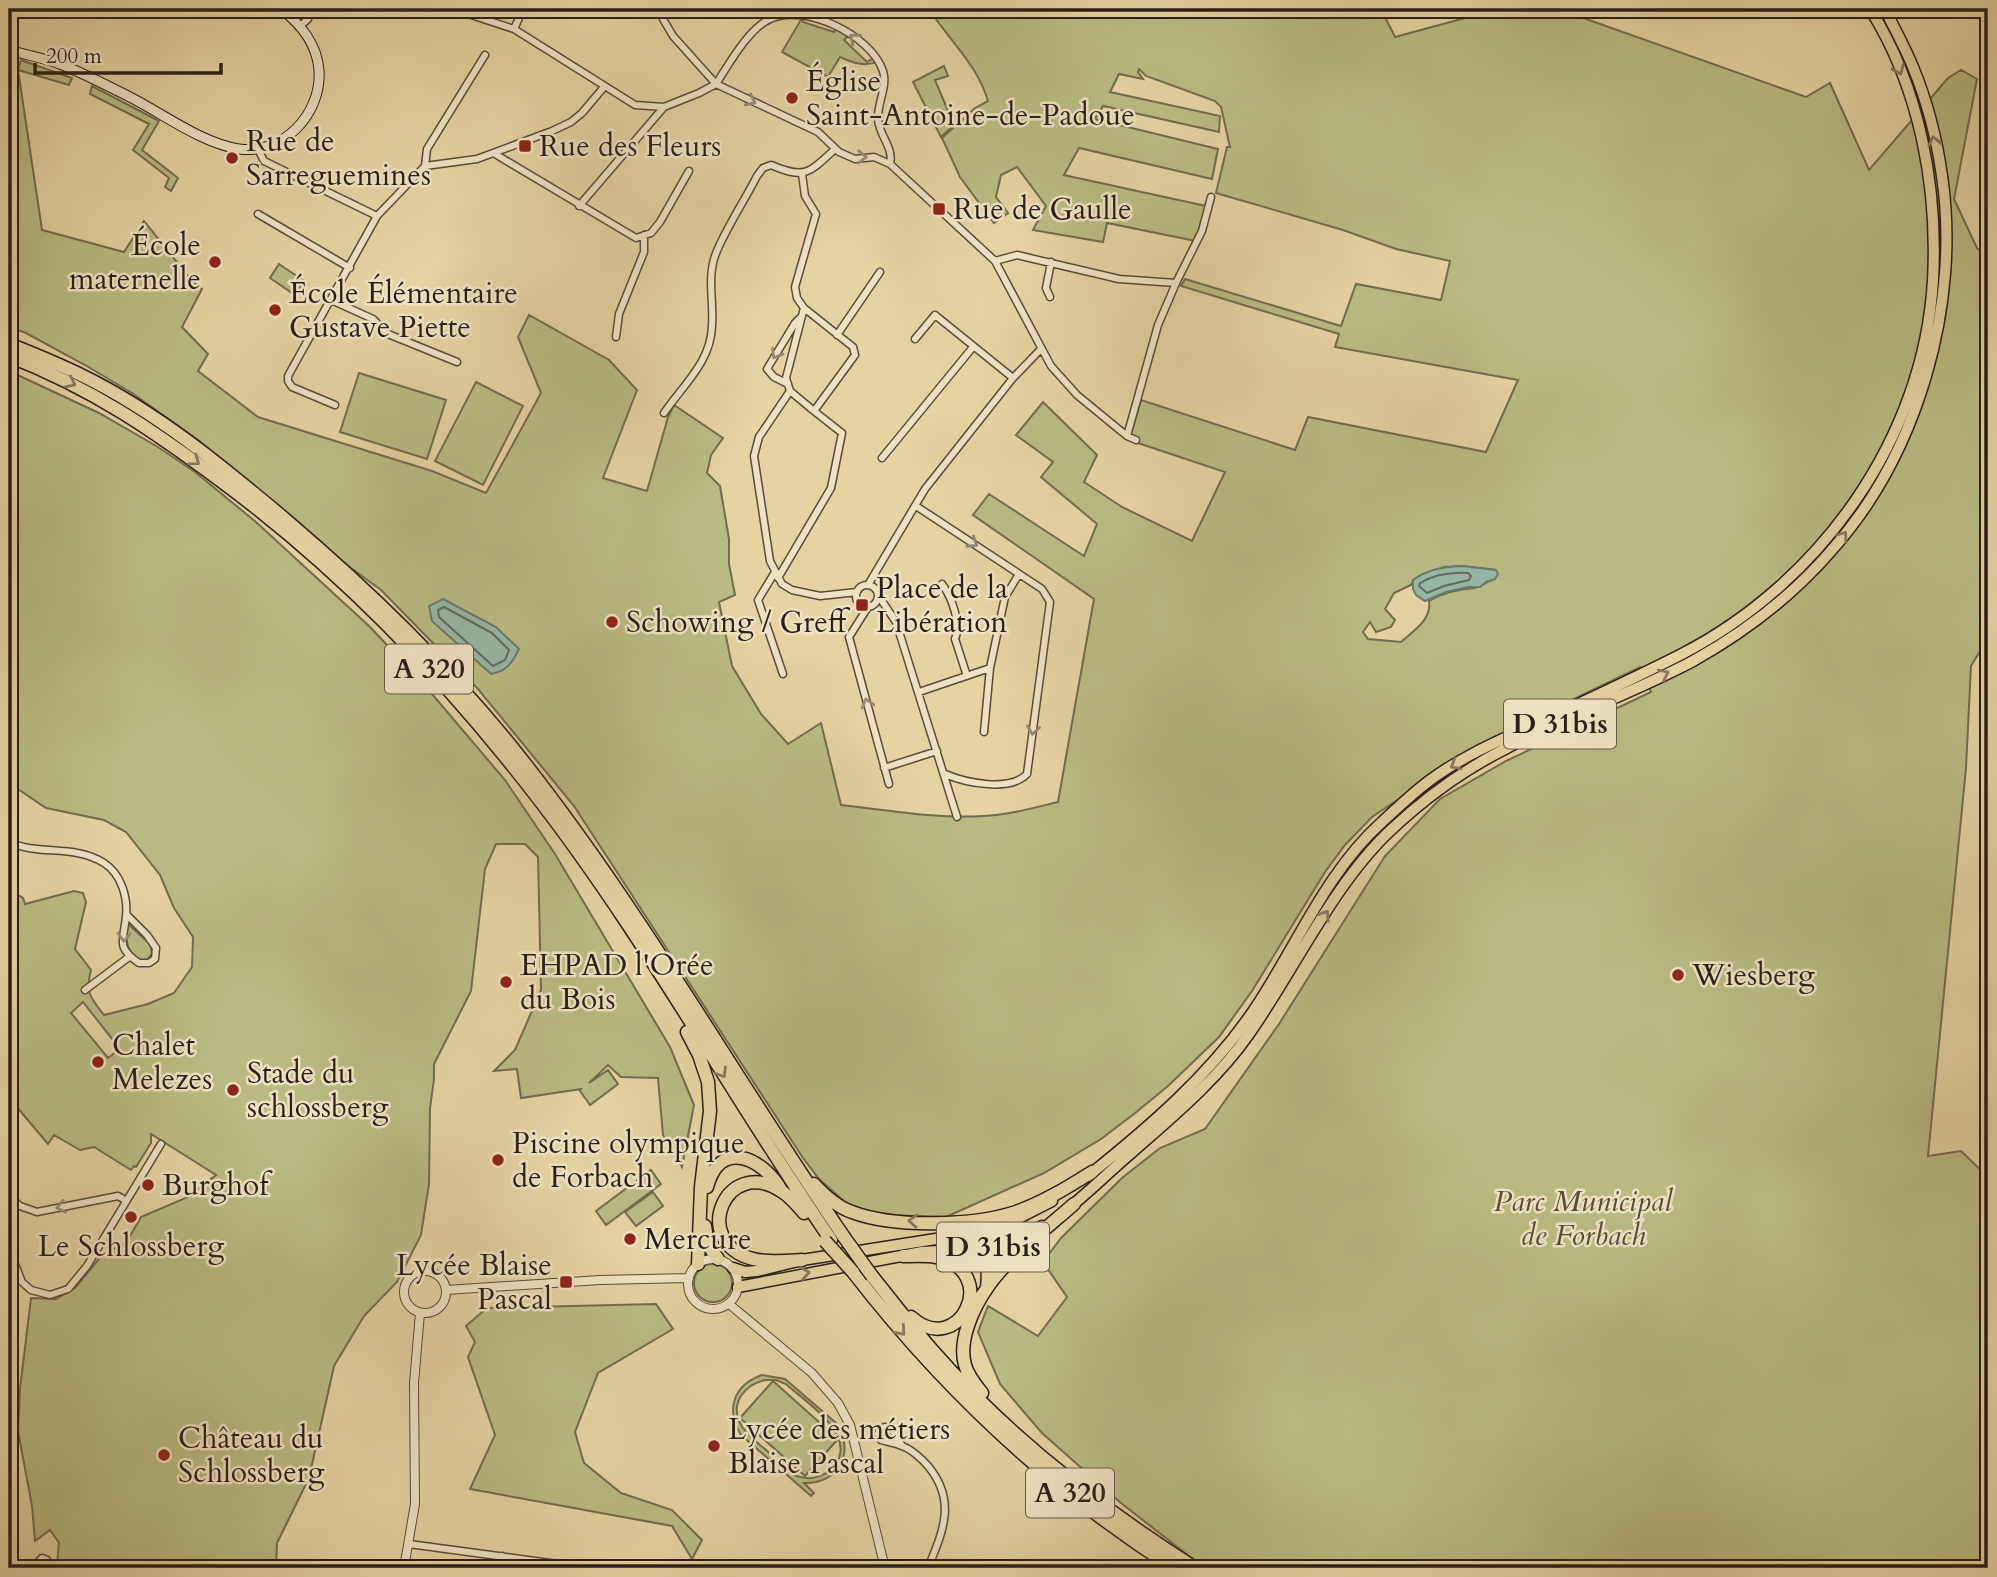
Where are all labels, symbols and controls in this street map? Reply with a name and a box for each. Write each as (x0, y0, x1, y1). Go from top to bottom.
scale bar (35, 32, 220, 76)
one-way arrow (849, 34, 862, 47)
text: 200 m (46, 42, 102, 71)
place label: Église Saint-Antoine-de-Padoue (806, 61, 1135, 136)
one-way arrow (1891, 63, 1905, 75)
marker: Église Saint-Antoine-de-Padoue (784, 90, 800, 106)
one-way arrow (744, 92, 756, 106)
place label: Rue de Sarreguemines (246, 121, 431, 196)
place label: Rue des Fleurs (539, 126, 721, 167)
one-way arrow (1928, 135, 1943, 147)
marker: Rue des Fleurs (517, 138, 533, 154)
one-way arrow (857, 149, 868, 165)
marker: Rue de Sarreguemines (224, 150, 240, 166)
place label: Rue de Gaulle (953, 189, 1132, 230)
marker: Rue de Gaulle (931, 201, 947, 217)
place label: École maternelle (69, 225, 201, 300)
marker: École maternelle (207, 254, 223, 270)
place label: École Élémentaire Gustave Piette (289, 273, 518, 348)
marker: École Élémentaire Gustave Piette (267, 302, 283, 318)
one-way arrow (772, 346, 785, 359)
one-way arrow (64, 375, 76, 389)
one-way arrow (187, 453, 199, 465)
one-way arrow (1834, 532, 1847, 544)
one-way arrow (965, 535, 978, 548)
place label: Place de la Libération (876, 568, 1008, 643)
marker: Place de la Libération (854, 597, 870, 613)
place label: Schowing / Greff (626, 602, 851, 643)
marker: Schowing / Greff (604, 614, 620, 630)
road number: A 320 (385, 644, 473, 694)
one-way arrow (1657, 669, 1669, 683)
one-way arrow (860, 697, 875, 709)
road number: D 31bis (1504, 700, 1616, 748)
one-way arrow (1026, 724, 1041, 736)
one-way arrow (1450, 757, 1463, 770)
one-way arrow (1317, 909, 1330, 922)
one-way arrow (116, 932, 132, 942)
place label: EHPAD l'Orée du Bois (520, 945, 714, 1020)
place label: Wiesberg (1691, 955, 1815, 996)
marker: Wiesberg (1670, 967, 1686, 983)
marker: EHPAD l'Orée du Bois (498, 974, 514, 990)
place label: Chalet Melezes (112, 1025, 212, 1100)
place label: Stade du schlossberg (247, 1053, 389, 1128)
marker: Chalet Melezes (90, 1054, 106, 1070)
one-way arrow (713, 1065, 726, 1078)
marker: Stade du schlossberg (225, 1082, 241, 1098)
place label: Piscine olympique de Forbach (512, 1123, 745, 1198)
marker: Piscine olympique de Forbach (490, 1152, 506, 1168)
place label: Burghof (162, 1165, 273, 1206)
marker: Burghof (140, 1177, 156, 1193)
park label: Parc Municipal de Forbach (1493, 1181, 1673, 1256)
one-way arrow (55, 1199, 67, 1214)
marker: Le Schlossberg (123, 1209, 139, 1225)
one-way arrow (907, 1214, 918, 1229)
place label: Mercure (644, 1219, 752, 1260)
road number: D 31bis (937, 1222, 1049, 1272)
place label: Le Schlossberg (38, 1226, 224, 1267)
marker: Mercure (622, 1231, 638, 1247)
place label: Lycée Blaise Pascal (396, 1245, 552, 1320)
one-way arrow (799, 1266, 811, 1281)
marker: Lycée Blaise Pascal (558, 1274, 574, 1290)
one-way arrow (893, 1323, 905, 1336)
place label: Lycée des métiers Blaise Pascal (728, 1409, 950, 1484)
place label: Château du Schlossberg (178, 1418, 325, 1493)
marker: Lycée des métiers Blaise Pascal (706, 1438, 722, 1454)
marker: Château du Schlossberg (156, 1447, 172, 1463)
road number: A 320 (1026, 1468, 1114, 1518)

